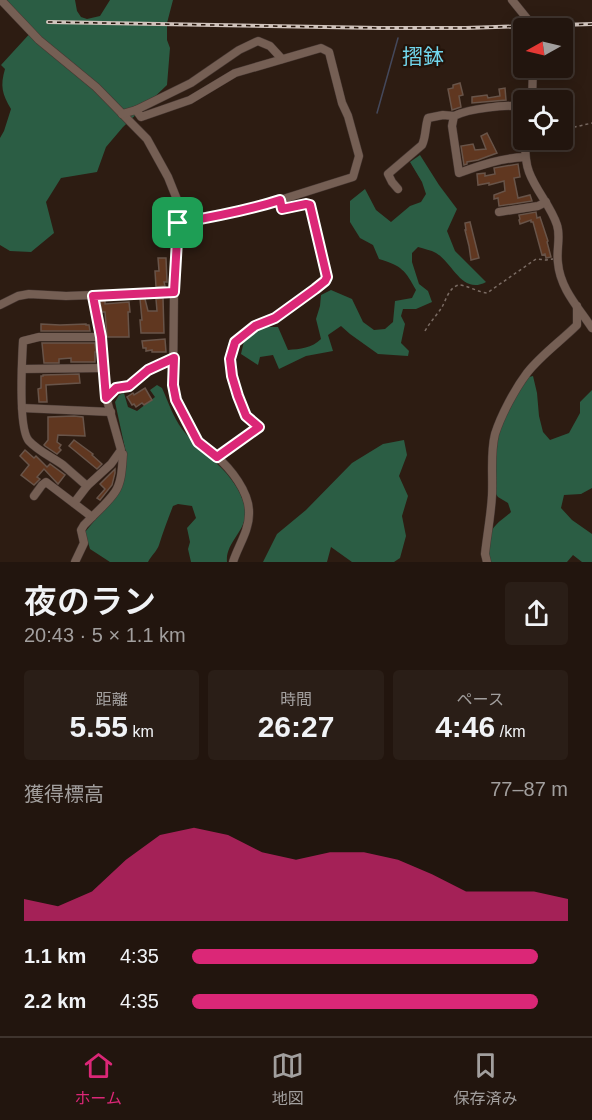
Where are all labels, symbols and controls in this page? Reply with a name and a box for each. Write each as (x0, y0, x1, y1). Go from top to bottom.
north arrow (513, 18, 573, 78)
map controls (513, 18, 573, 150)
district label: 摺鉢 (402, 45, 444, 68)
button: locate (513, 90, 573, 150)
pin (152, 197, 203, 248)
icon: arrive (161, 206, 194, 239)
button: share (505, 582, 568, 645)
text: 夜のラン (24, 583, 156, 620)
text: 20:43 · 5 × 1.1 km (24, 624, 186, 646)
text: 距離 (96, 691, 128, 708)
text: 時間 (280, 691, 312, 708)
text: ペース (457, 691, 504, 708)
text: 5.55 (70, 710, 128, 743)
text: 26:27 (258, 710, 334, 743)
text: 4:46 (435, 710, 495, 743)
text: km (128, 723, 154, 740)
text: /km (495, 723, 525, 740)
text: 77–87 m (490, 778, 568, 800)
text: 獲得標高 (24, 783, 104, 805)
text: 1.1 km (24, 945, 86, 967)
text: 4:35 (120, 945, 159, 967)
text: 2.2 km (24, 990, 86, 1012)
text: 4:35 (120, 990, 159, 1012)
tab: ホーム (75, 1049, 122, 1109)
tab: 地図 (271, 1049, 304, 1109)
tab: 保存済み (453, 1049, 517, 1109)

